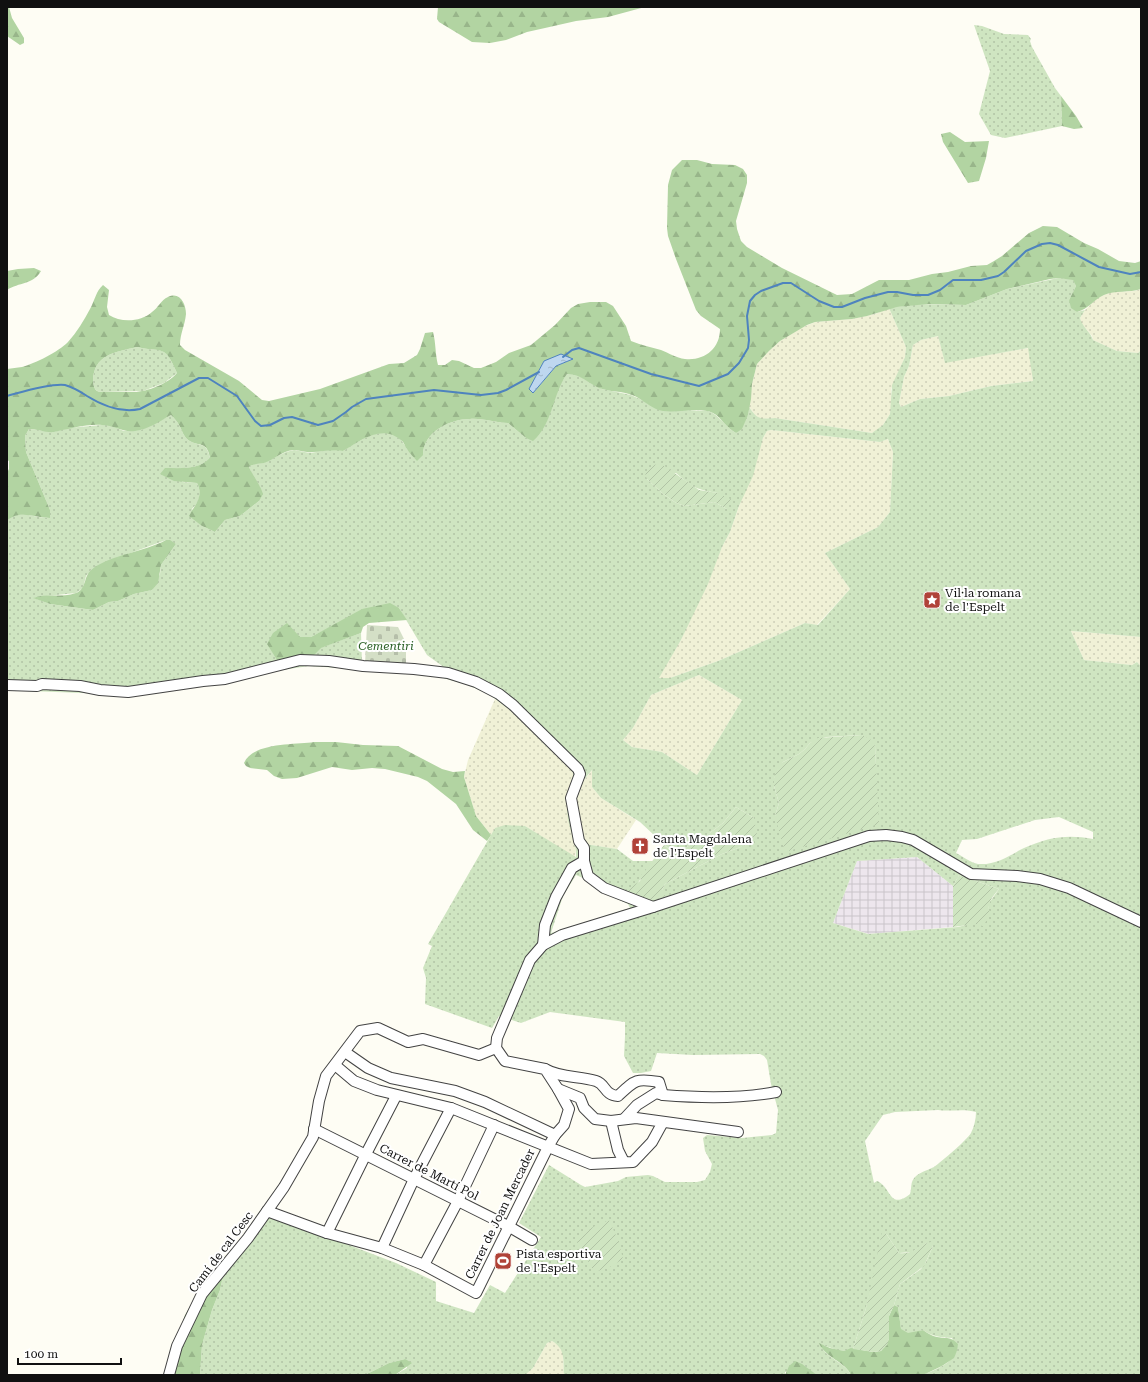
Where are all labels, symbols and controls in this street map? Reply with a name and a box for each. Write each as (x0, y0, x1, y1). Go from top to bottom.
place label: Vil·la romana de l'Espelt (945, 586, 1022, 614)
place icon: Vil·la romana de l'Espelt (922, 590, 942, 610)
park label: Cementiri (358, 639, 414, 653)
place label: Santa Magdalena de l'Espelt (653, 832, 752, 860)
church icon: Santa Magdalena de l'Espelt (630, 836, 650, 856)
street label: Carrer de Martí Pol (377, 1141, 481, 1203)
street label: Carrer de Joan Mercader (462, 1147, 538, 1281)
street label: Camí de cal Cesc (186, 1209, 256, 1295)
place label: Pista esportiva de l'Espelt (516, 1247, 602, 1275)
sports icon: Pista esportiva de l'Espelt (493, 1251, 513, 1271)
scale bar (18, 1340, 121, 1366)
text: 100 m (24, 1347, 58, 1361)

